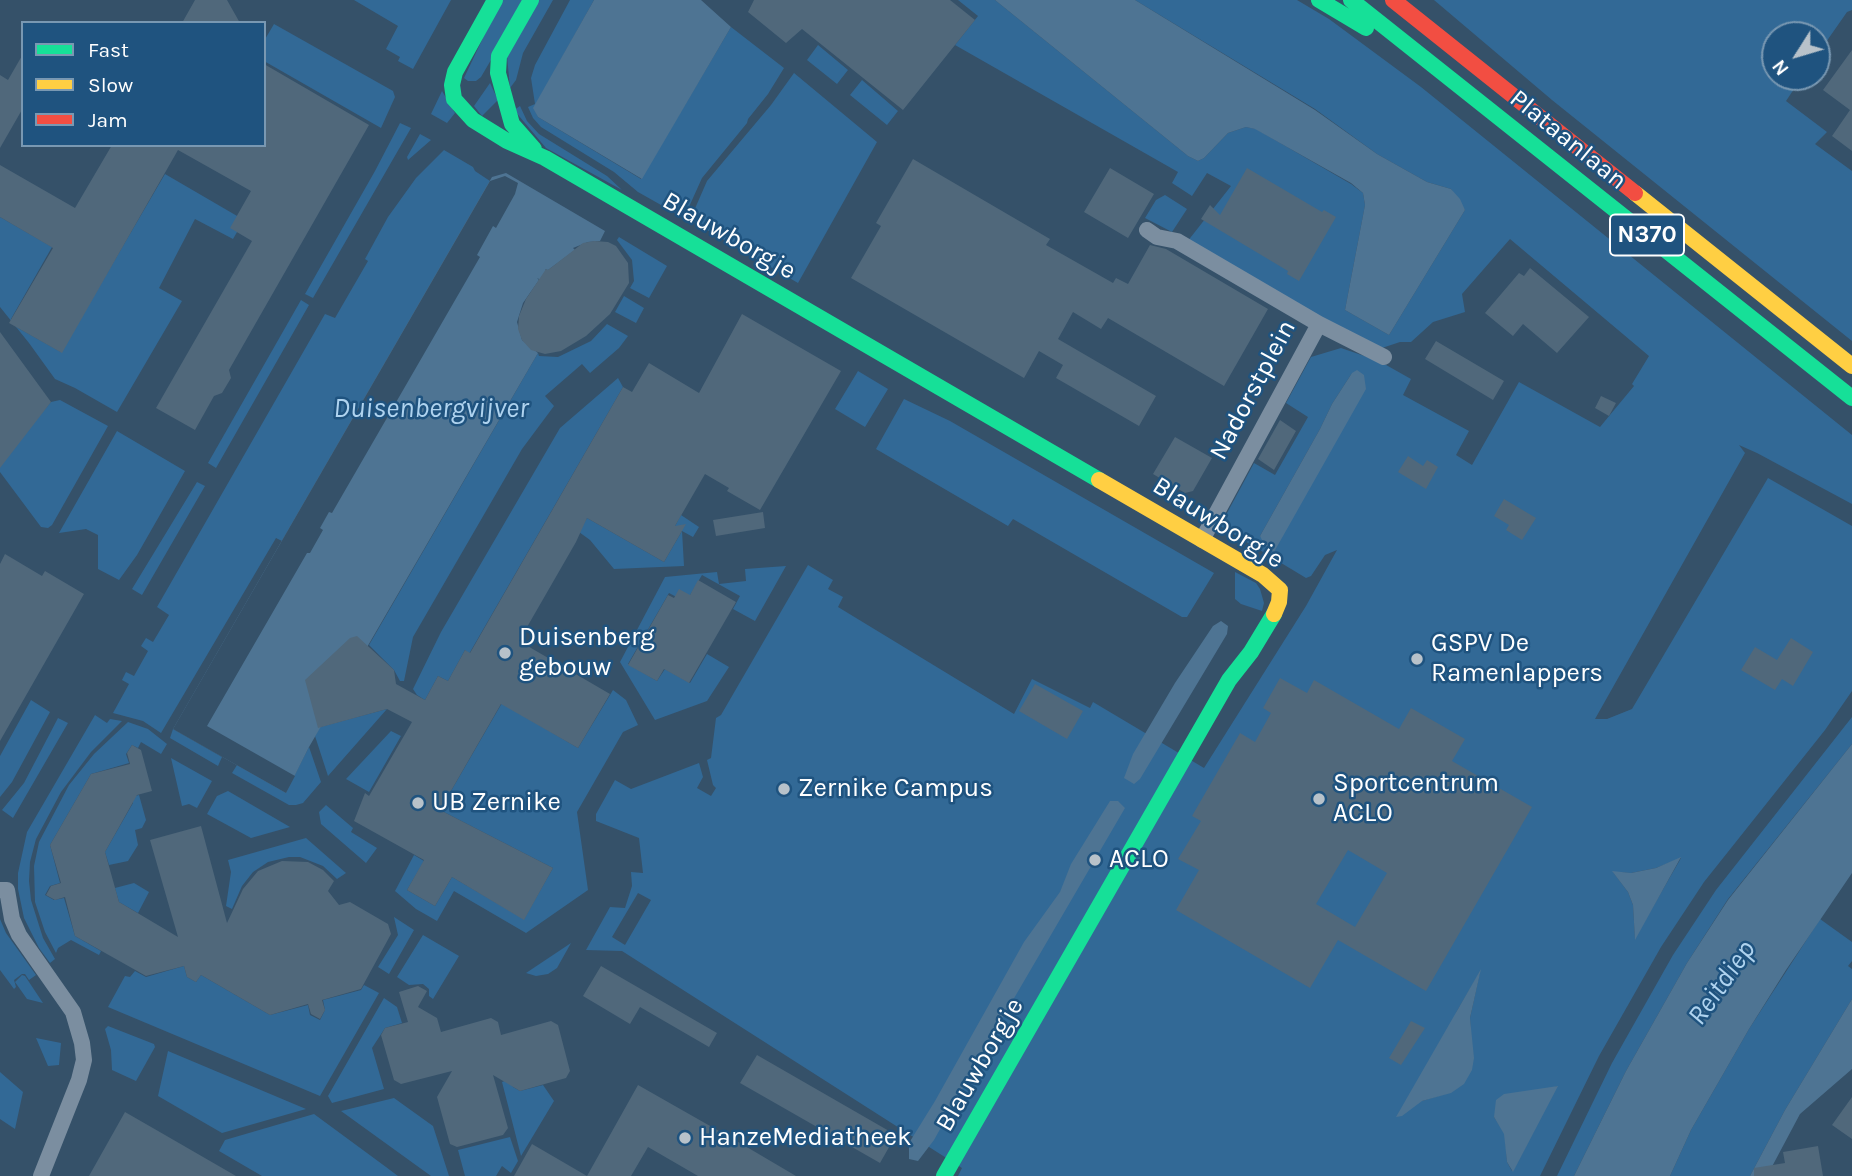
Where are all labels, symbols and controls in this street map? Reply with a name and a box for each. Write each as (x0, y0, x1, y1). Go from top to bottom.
legend (21, 21, 266, 147)
north arrow (1761, 21, 1831, 91)
text: Fast (88, 38, 129, 62)
text: N (1768, 55, 1794, 79)
text: Slow (88, 73, 133, 97)
street label: Plataanlaan (1503, 83, 1633, 197)
text: Jam (88, 108, 128, 132)
street label: Blauwborgje (657, 185, 801, 287)
road number: N370 (1610, 214, 1684, 256)
street label: Nadorstplein (1203, 315, 1303, 465)
water label: Duisenbergvijver (333, 392, 529, 426)
street label: Blauwborgje (1147, 470, 1289, 576)
place label: Duisenberg gebouw (519, 622, 655, 684)
place label: GSPV De Ramenlappers (1431, 628, 1603, 690)
marker: Duisenberg gebouw (497, 645, 513, 661)
marker: GSPV De Ramenlappers (1409, 651, 1425, 667)
place label: Sportcentrum ACLO (1333, 768, 1499, 830)
place label: Zernike Campus (798, 773, 993, 805)
marker: Zernike Campus (776, 781, 792, 797)
place label: UB Zernike (432, 787, 561, 819)
marker: Sportcentrum ACLO (1311, 791, 1327, 807)
marker: UB Zernike (410, 795, 426, 811)
place label: ACLO (1109, 844, 1169, 876)
marker: ACLO (1087, 852, 1103, 868)
water label: Reitdiep (1681, 934, 1763, 1032)
street label: Blauwborgje (929, 993, 1031, 1137)
place label: HanzeMediatheek (699, 1122, 912, 1154)
marker: HanzeMediatheek (677, 1130, 693, 1146)

